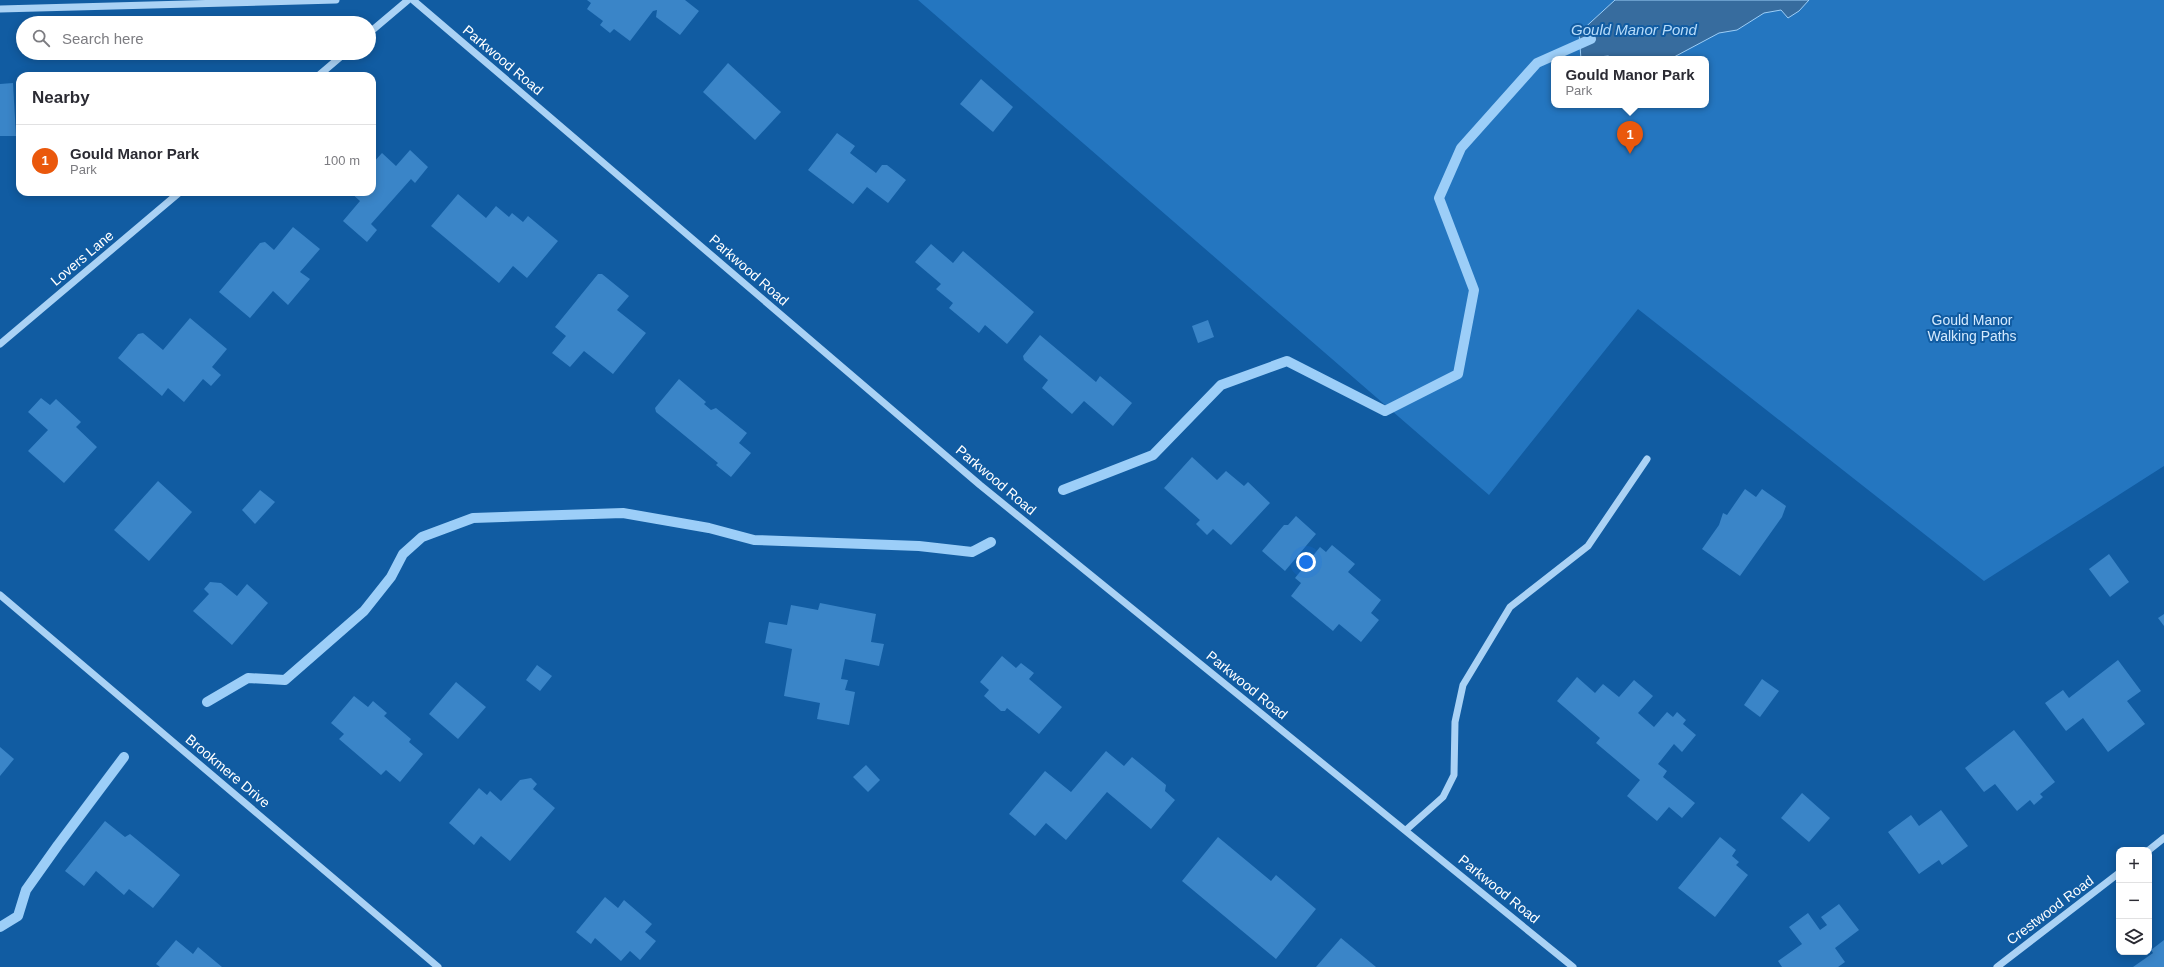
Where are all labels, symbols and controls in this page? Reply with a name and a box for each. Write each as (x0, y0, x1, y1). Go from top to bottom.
search box (16, 16, 376, 60)
water label: Gould Manor Pond (1571, 21, 1698, 38)
street label: Parkwood Road (460, 22, 546, 98)
icon: search (30, 27, 52, 49)
text: Search here (62, 30, 144, 47)
popup (1551, 56, 1709, 108)
text: Gould Manor Park (1565, 66, 1695, 83)
text: Park (1565, 83, 1592, 98)
text: Nearby (32, 88, 90, 107)
pin: 1 (1617, 121, 1643, 154)
text: Gould Manor Park (70, 145, 199, 162)
text: 1 (41, 153, 49, 168)
text: 100 m (324, 153, 360, 168)
text: Park (70, 162, 97, 177)
street label: Lovers Lane (47, 227, 117, 289)
street label: Parkwood Road (706, 231, 792, 309)
park label: Gould Manor Walking Paths (1928, 312, 2016, 344)
street label: Parkwood Road (953, 442, 1039, 518)
your location (1296, 552, 1316, 572)
street label: Parkwood Road (1203, 647, 1291, 723)
street label: Brookmere Drive (183, 731, 274, 811)
map controls (2116, 847, 2152, 955)
button: + (2116, 847, 2152, 883)
street label: Parkwood Road (1455, 851, 1543, 927)
street label: Crestwood Road (2004, 872, 2096, 948)
button: − (2116, 883, 2152, 919)
button: layers (2116, 919, 2152, 955)

